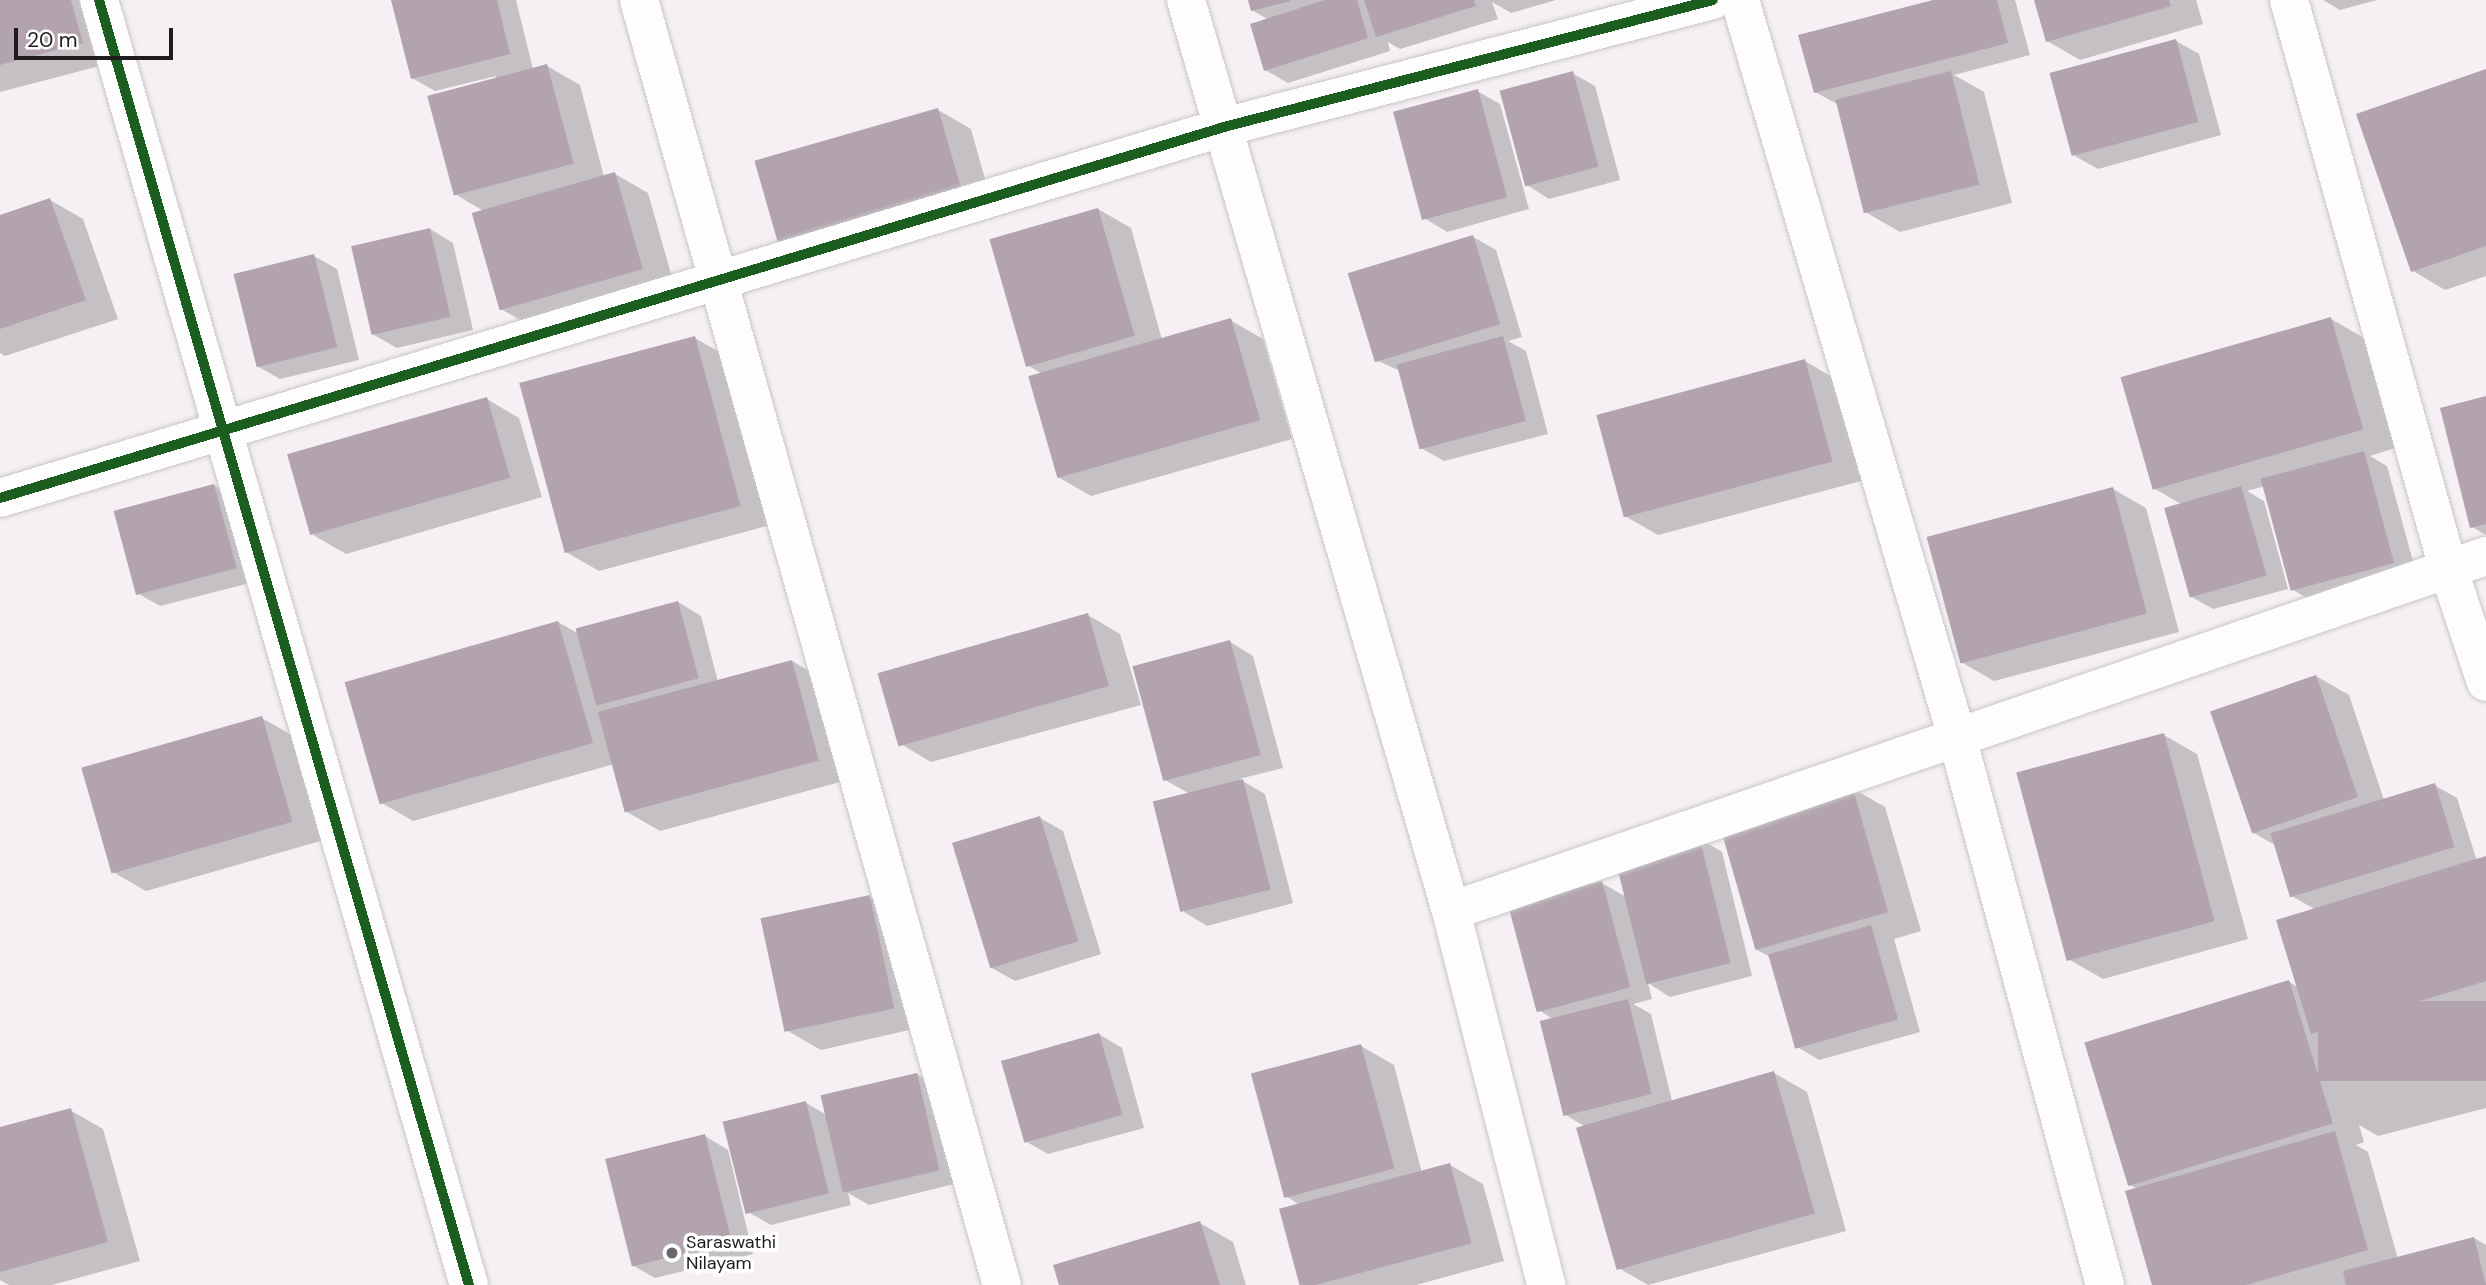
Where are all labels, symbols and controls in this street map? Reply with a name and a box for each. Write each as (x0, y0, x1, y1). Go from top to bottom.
scale bar (18, 14, 177, 58)
text: 20 m (27, 26, 78, 54)
place label: Saraswathi Nilayam (686, 1232, 776, 1274)
marker: Saraswathi Nilayam (664, 1245, 680, 1261)

